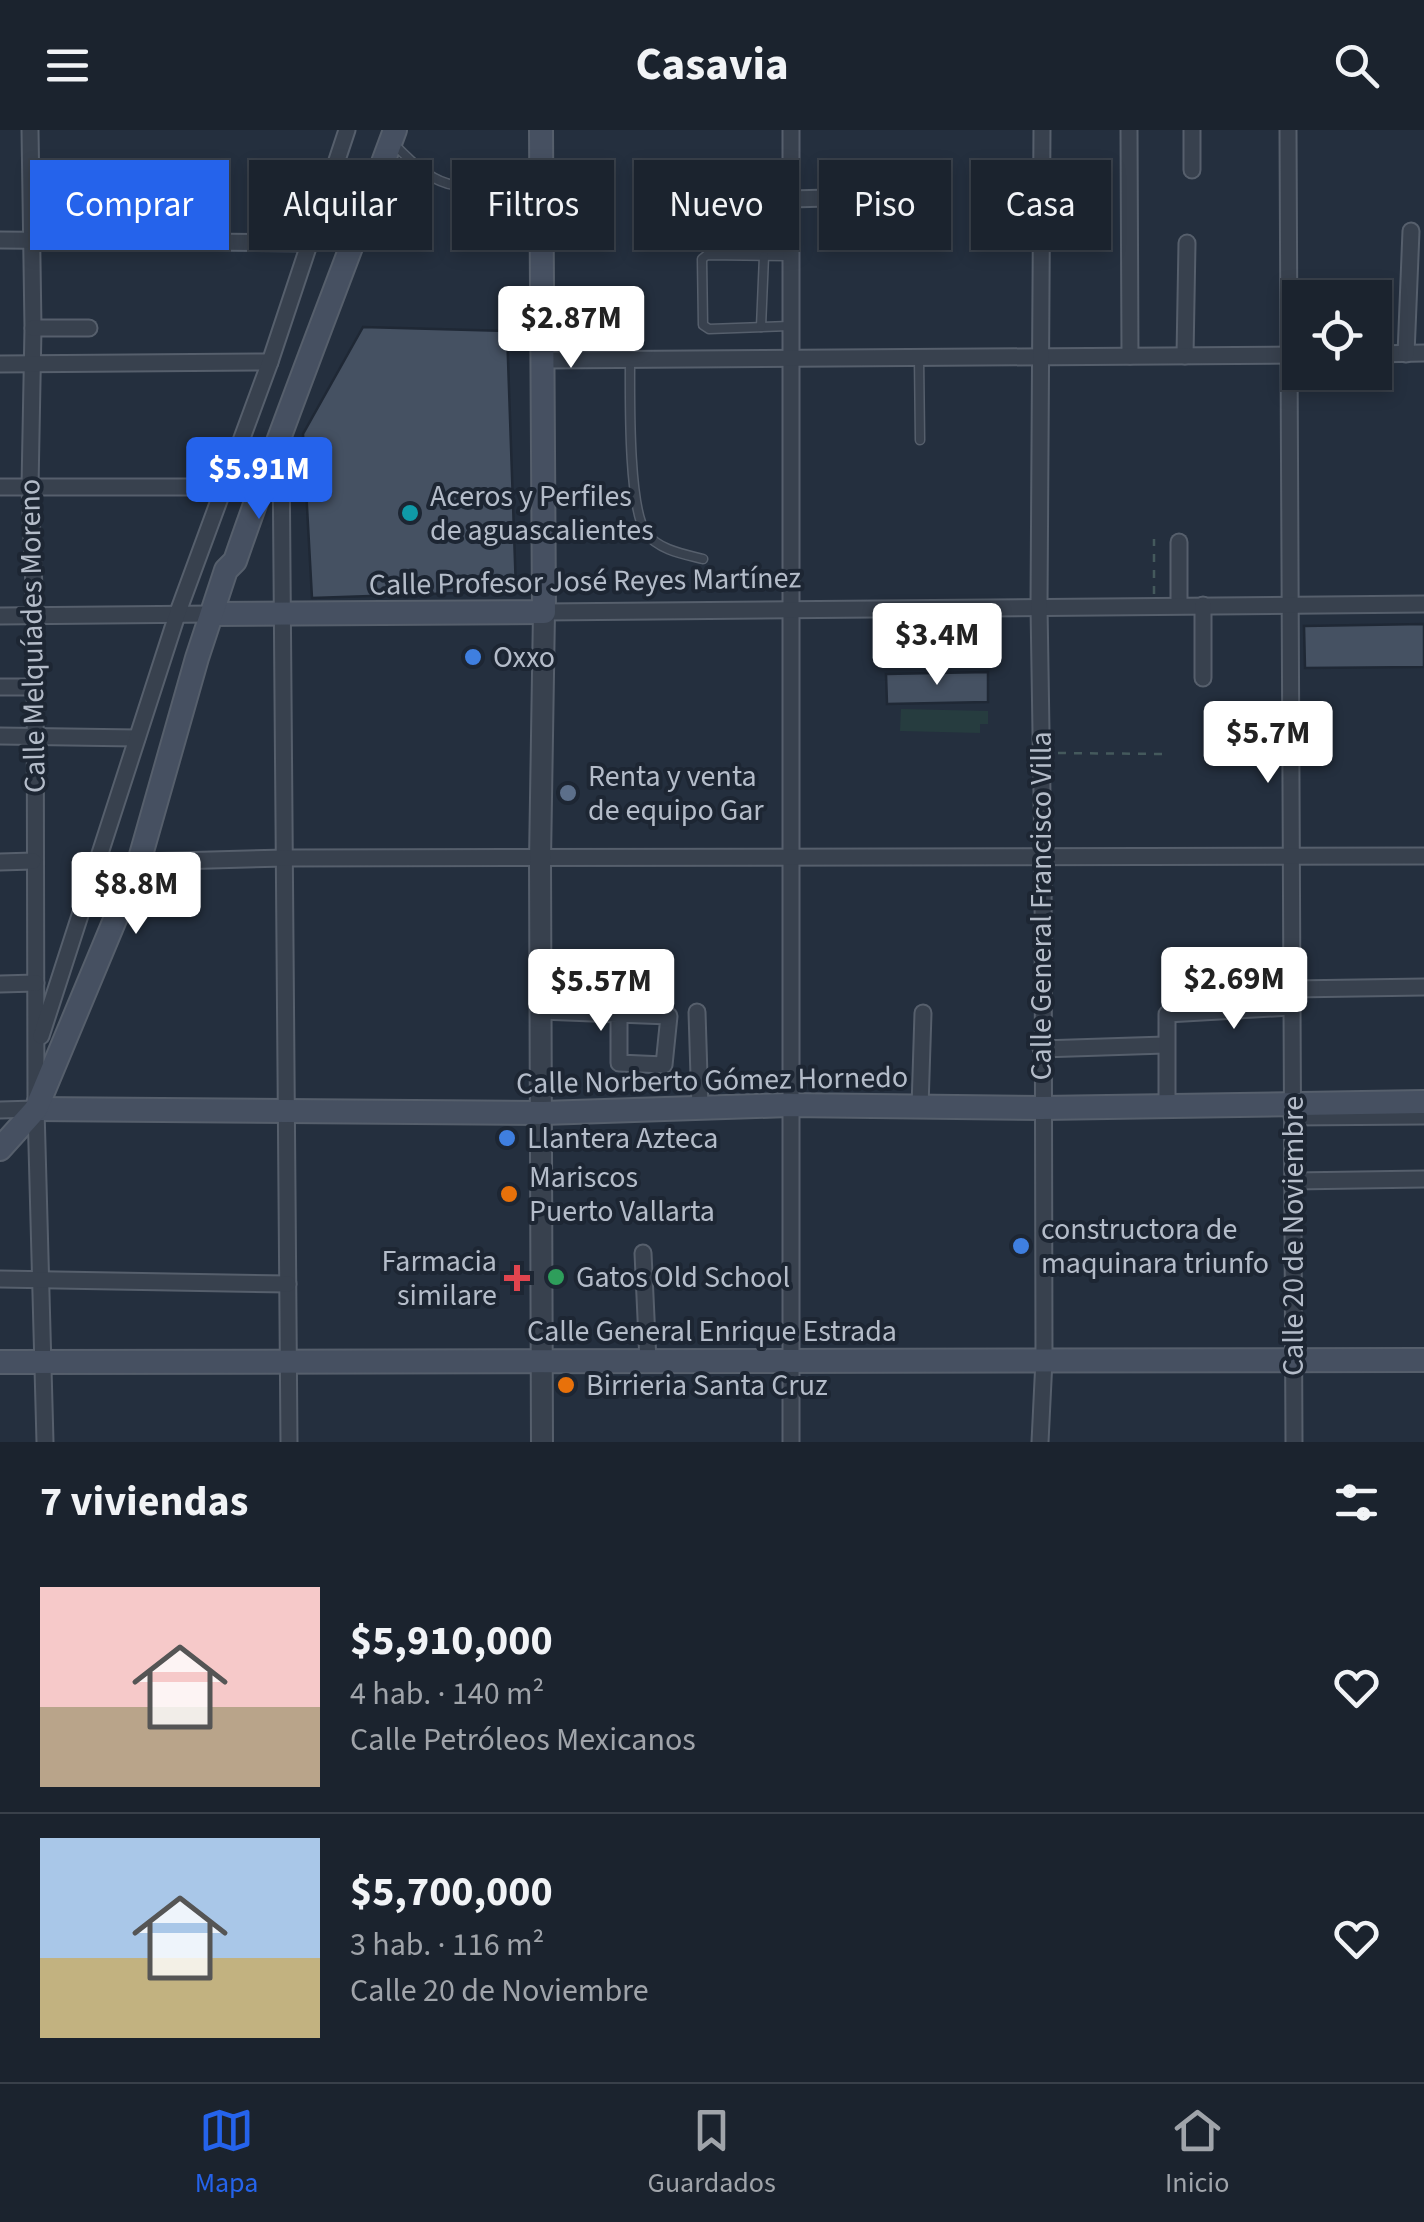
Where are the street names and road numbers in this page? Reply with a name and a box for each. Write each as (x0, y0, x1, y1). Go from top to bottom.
street label: Calle Melquíades Moreno (8, 479, 57, 793)
street label: Calle Profesor José Reyes Martínez (368, 556, 802, 607)
street label: Calle General Francisco Villa (1020, 731, 1063, 1081)
street label: Calle Norberto Gómez Hornedo (516, 1056, 908, 1105)
street label: Calle 20 de Noviembre (1272, 1096, 1315, 1376)
street label: Calle General Enrique Estrada (527, 1310, 897, 1353)

